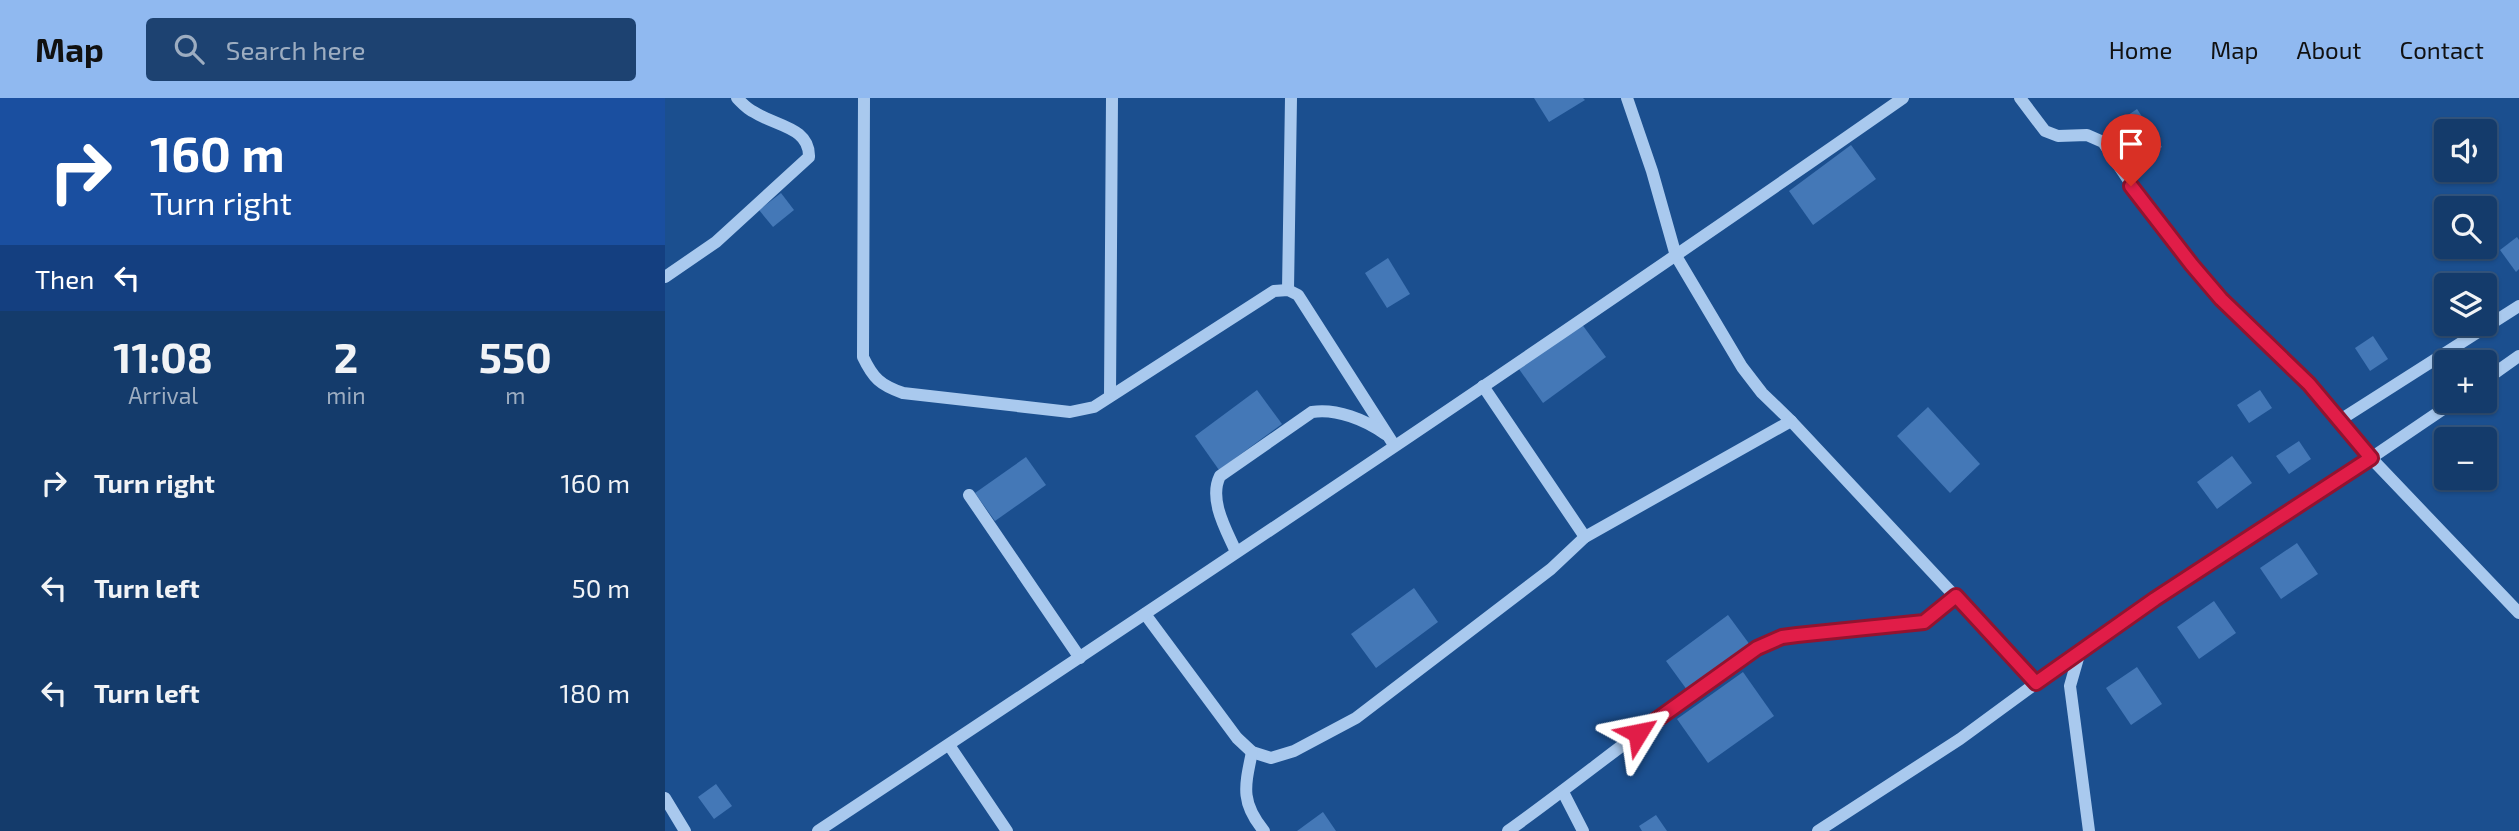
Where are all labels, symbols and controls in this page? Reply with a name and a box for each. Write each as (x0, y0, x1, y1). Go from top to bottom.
search box (146, 18, 636, 81)
text: Map (35, 29, 104, 69)
icon: search (170, 30, 208, 68)
text: Search here (226, 34, 365, 65)
text: Home (2109, 35, 2172, 64)
text: Map (2210, 35, 2258, 64)
text: About (2296, 35, 2362, 64)
text: Contact (2400, 35, 2484, 64)
pin (2101, 114, 2161, 186)
map controls (2434, 119, 2497, 490)
button: sound (2434, 119, 2497, 182)
text: 160 m (150, 123, 285, 182)
icon: arrive (2112, 125, 2150, 163)
icon: right (35, 126, 126, 217)
text: Turn right (150, 183, 292, 221)
button: search (2434, 196, 2497, 259)
icon: left (108, 259, 146, 297)
text: Then (35, 263, 94, 294)
button: layers (2434, 273, 2497, 336)
text: 11:08 (113, 331, 213, 381)
text: 2 (334, 331, 358, 381)
text: 550 (479, 331, 552, 381)
button: + (2434, 350, 2497, 413)
text: Arrival (128, 381, 198, 409)
text: min (326, 381, 366, 409)
text: m (505, 381, 525, 409)
button: − (2434, 427, 2497, 490)
icon: right (35, 464, 73, 502)
text: Turn right (94, 467, 215, 498)
text: 160 m (561, 467, 630, 498)
icon: left (35, 569, 73, 607)
text: Turn left (94, 572, 200, 603)
text: 50 m (572, 572, 630, 603)
icon: left (35, 674, 73, 712)
text: Turn left (94, 677, 200, 708)
text: 180 m (560, 677, 630, 708)
position arrow (1601, 696, 1675, 770)

